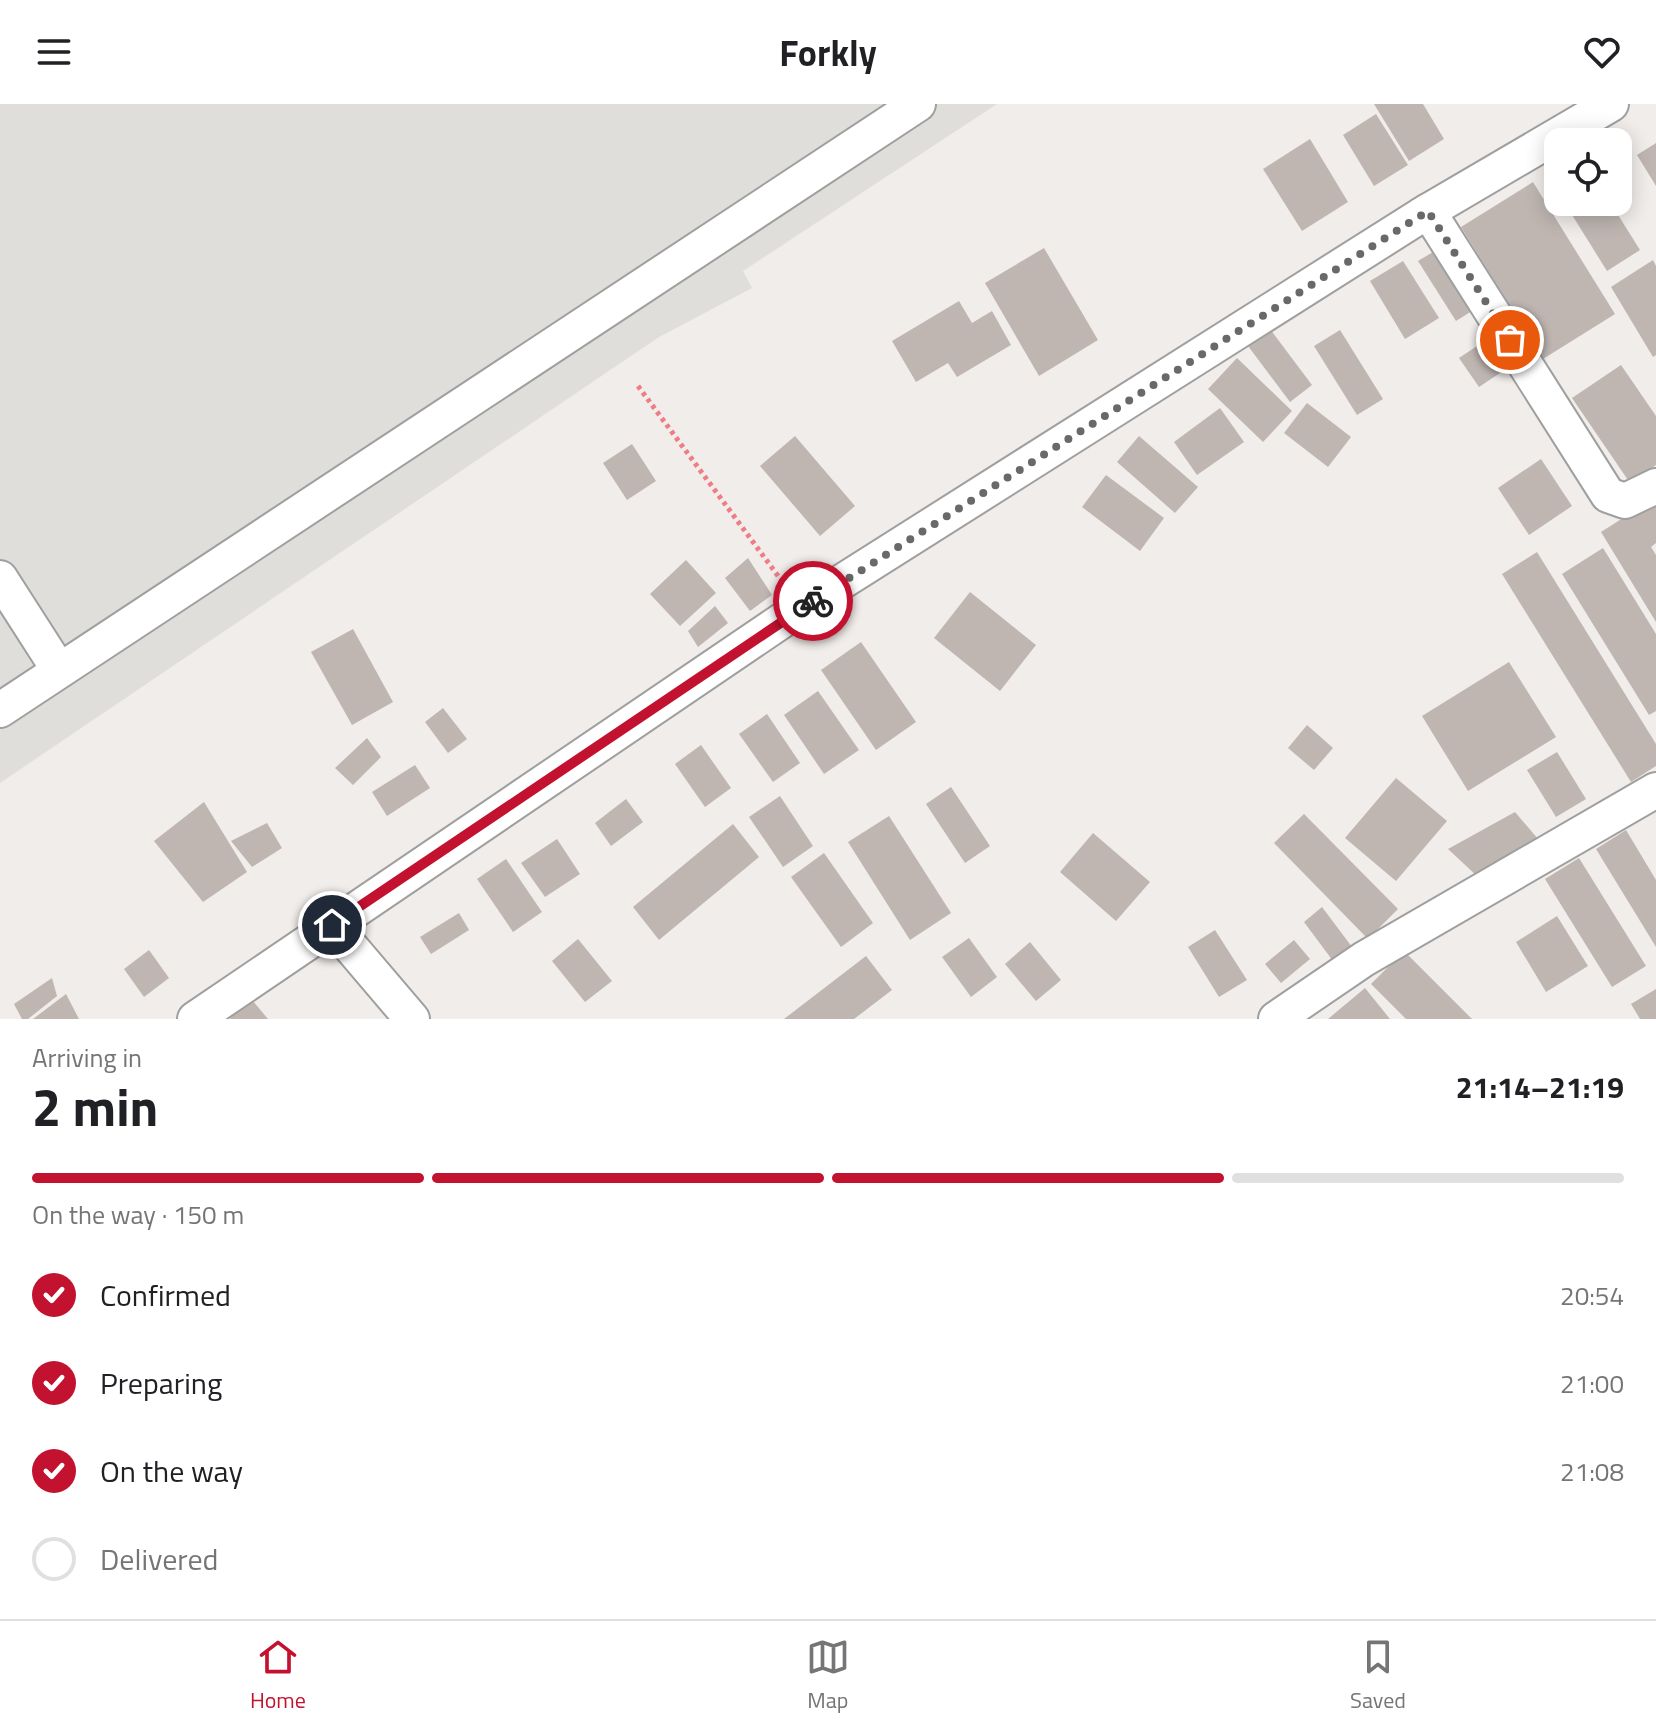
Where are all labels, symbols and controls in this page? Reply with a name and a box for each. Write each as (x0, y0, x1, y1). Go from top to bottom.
text: Forkly (779, 25, 877, 80)
icon: menu (32, 30, 76, 74)
icon: heart (1580, 30, 1624, 74)
map controls (1544, 128, 1632, 216)
button: locate (1544, 128, 1632, 216)
pin (1476, 306, 1544, 374)
icon: bag (1488, 318, 1532, 362)
courier (773, 561, 853, 641)
icon: bike (791, 579, 835, 623)
pin (298, 891, 366, 959)
icon: home (310, 903, 354, 947)
text: Arriving in (32, 1038, 142, 1077)
text: 21:14–21:19 (1456, 1064, 1624, 1110)
text: 2 min (32, 1067, 158, 1146)
text: On the way · 150 m (32, 1195, 244, 1234)
text: Confirmed (100, 1272, 231, 1318)
icon: check (32, 1273, 76, 1317)
text: 20:54 (1560, 1276, 1624, 1315)
text: Preparing (100, 1360, 222, 1406)
icon: check (32, 1361, 76, 1405)
text: 21:00 (1560, 1364, 1624, 1403)
text: On the way (100, 1448, 243, 1494)
icon: check (32, 1449, 76, 1493)
text: 21:08 (1560, 1452, 1624, 1491)
text: Delivered (100, 1536, 218, 1582)
tab: Home (250, 1635, 306, 1717)
tab: Map (806, 1635, 850, 1717)
tab: Saved (1350, 1635, 1406, 1717)

